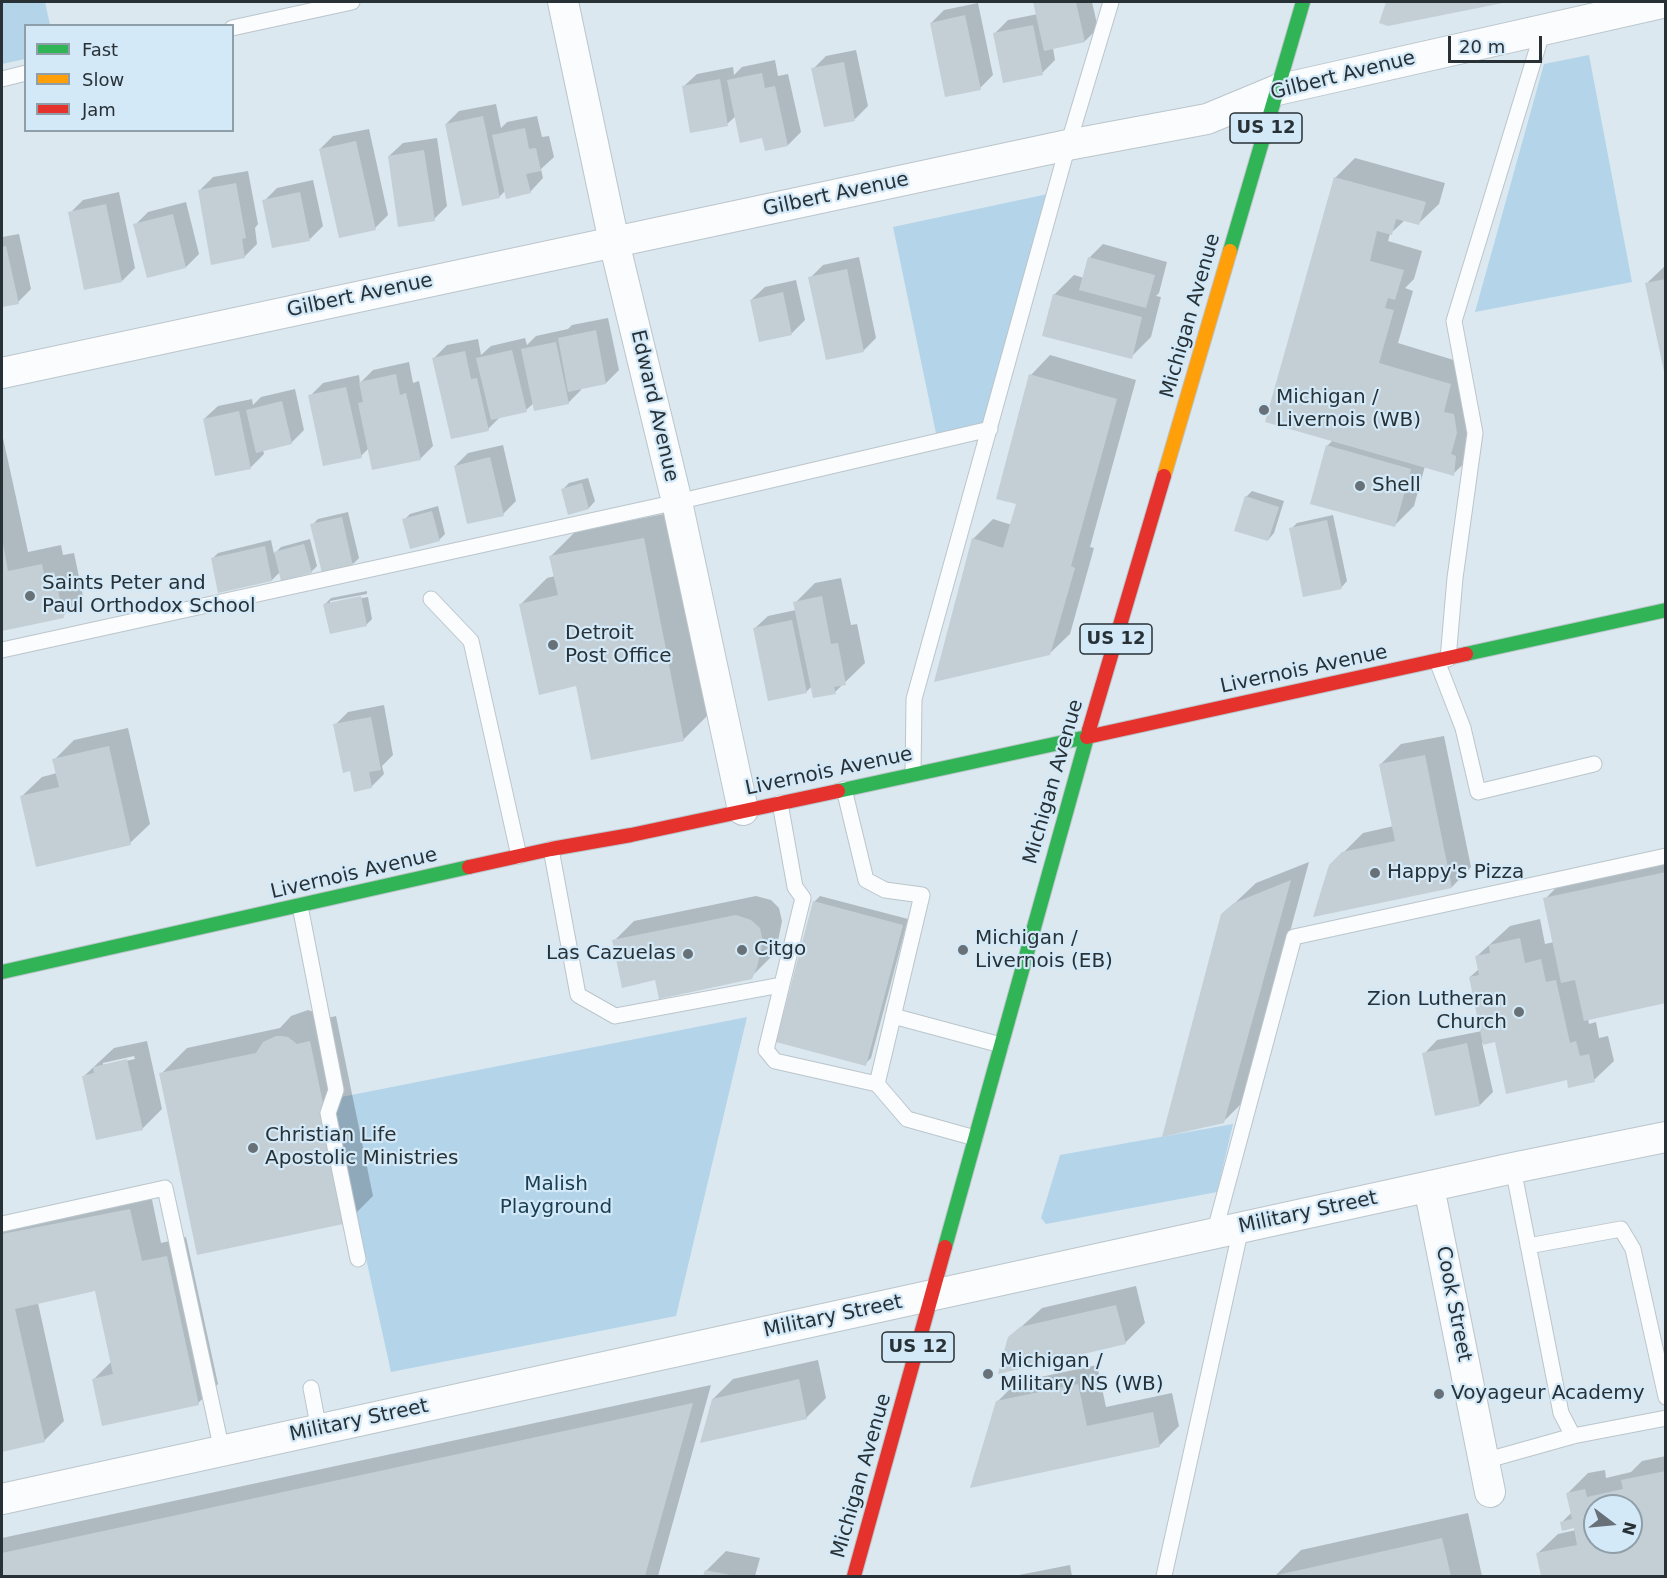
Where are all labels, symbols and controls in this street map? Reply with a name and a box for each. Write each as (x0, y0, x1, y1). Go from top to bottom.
legend (24, 24, 234, 132)
scale bar (1451, 24, 1546, 62)
text: 20 m (1459, 36, 1505, 57)
text: Fast (82, 39, 118, 60)
street label: Gilbert Avenue (1268, 46, 1418, 106)
text: Slow (82, 69, 124, 90)
text: Jam (82, 99, 116, 120)
road number: US 12 (1230, 113, 1302, 143)
street label: Gilbert Avenue (761, 168, 911, 222)
street label: Michigan Avenue (1156, 231, 1226, 401)
street label: Gilbert Avenue (285, 269, 435, 323)
street label: Edward Avenue (625, 328, 683, 484)
place label: Michigan / Livernois (WB) (1276, 386, 1421, 433)
marker: Michigan / Livernois (WB) (1257, 403, 1271, 417)
place label: Shell (1372, 474, 1421, 498)
marker: Shell (1353, 479, 1367, 493)
place label: Saints Peter and Paul Orthodox School (42, 572, 256, 619)
marker: Saints Peter and Paul Orthodox School (23, 589, 37, 603)
place label: Detroit Post Office (565, 622, 672, 669)
road number: US 12 (1080, 624, 1152, 654)
marker: Detroit Post Office (546, 638, 560, 652)
street label: Livernois Avenue (1218, 641, 1390, 699)
street label: Michigan Avenue (1019, 697, 1089, 867)
street label: Livernois Avenue (743, 743, 915, 801)
street label: Livernois Avenue (268, 843, 440, 905)
place label: Happy's Pizza (1387, 861, 1524, 885)
marker: Happy's Pizza (1368, 866, 1382, 880)
place label: Michigan / Livernois (EB) (975, 927, 1113, 974)
place label: Citgo (754, 938, 806, 962)
place label: Las Cazuelas (546, 942, 676, 966)
marker: Citgo (735, 943, 749, 957)
marker: Michigan / Livernois (EB) (956, 943, 970, 957)
marker: Las Cazuelas (681, 947, 695, 961)
place label: Zion Lutheran Church (1367, 988, 1507, 1035)
marker: Zion Lutheran Church (1512, 1005, 1526, 1019)
place label: Christian Life Apostolic Ministries (265, 1124, 458, 1171)
marker: Christian Life Apostolic Ministries (246, 1141, 260, 1155)
park label: Malish Playground (500, 1173, 612, 1220)
street label: Military Street (1236, 1187, 1380, 1239)
street label: Cook Street (1430, 1244, 1476, 1364)
street label: Military Street (761, 1291, 905, 1343)
road number: US 12 (882, 1332, 954, 1362)
place label: Michigan / Military NS (WB) (1000, 1350, 1164, 1397)
marker: Michigan / Military NS (WB) (981, 1367, 995, 1381)
place label: Voyageur Academy (1451, 1382, 1645, 1406)
marker: Voyageur Academy (1432, 1387, 1446, 1401)
street label: Michigan Avenue (827, 1391, 897, 1561)
street label: Military Street (287, 1395, 431, 1447)
north arrow (1583, 1494, 1643, 1554)
text: N (1618, 1519, 1640, 1538)

